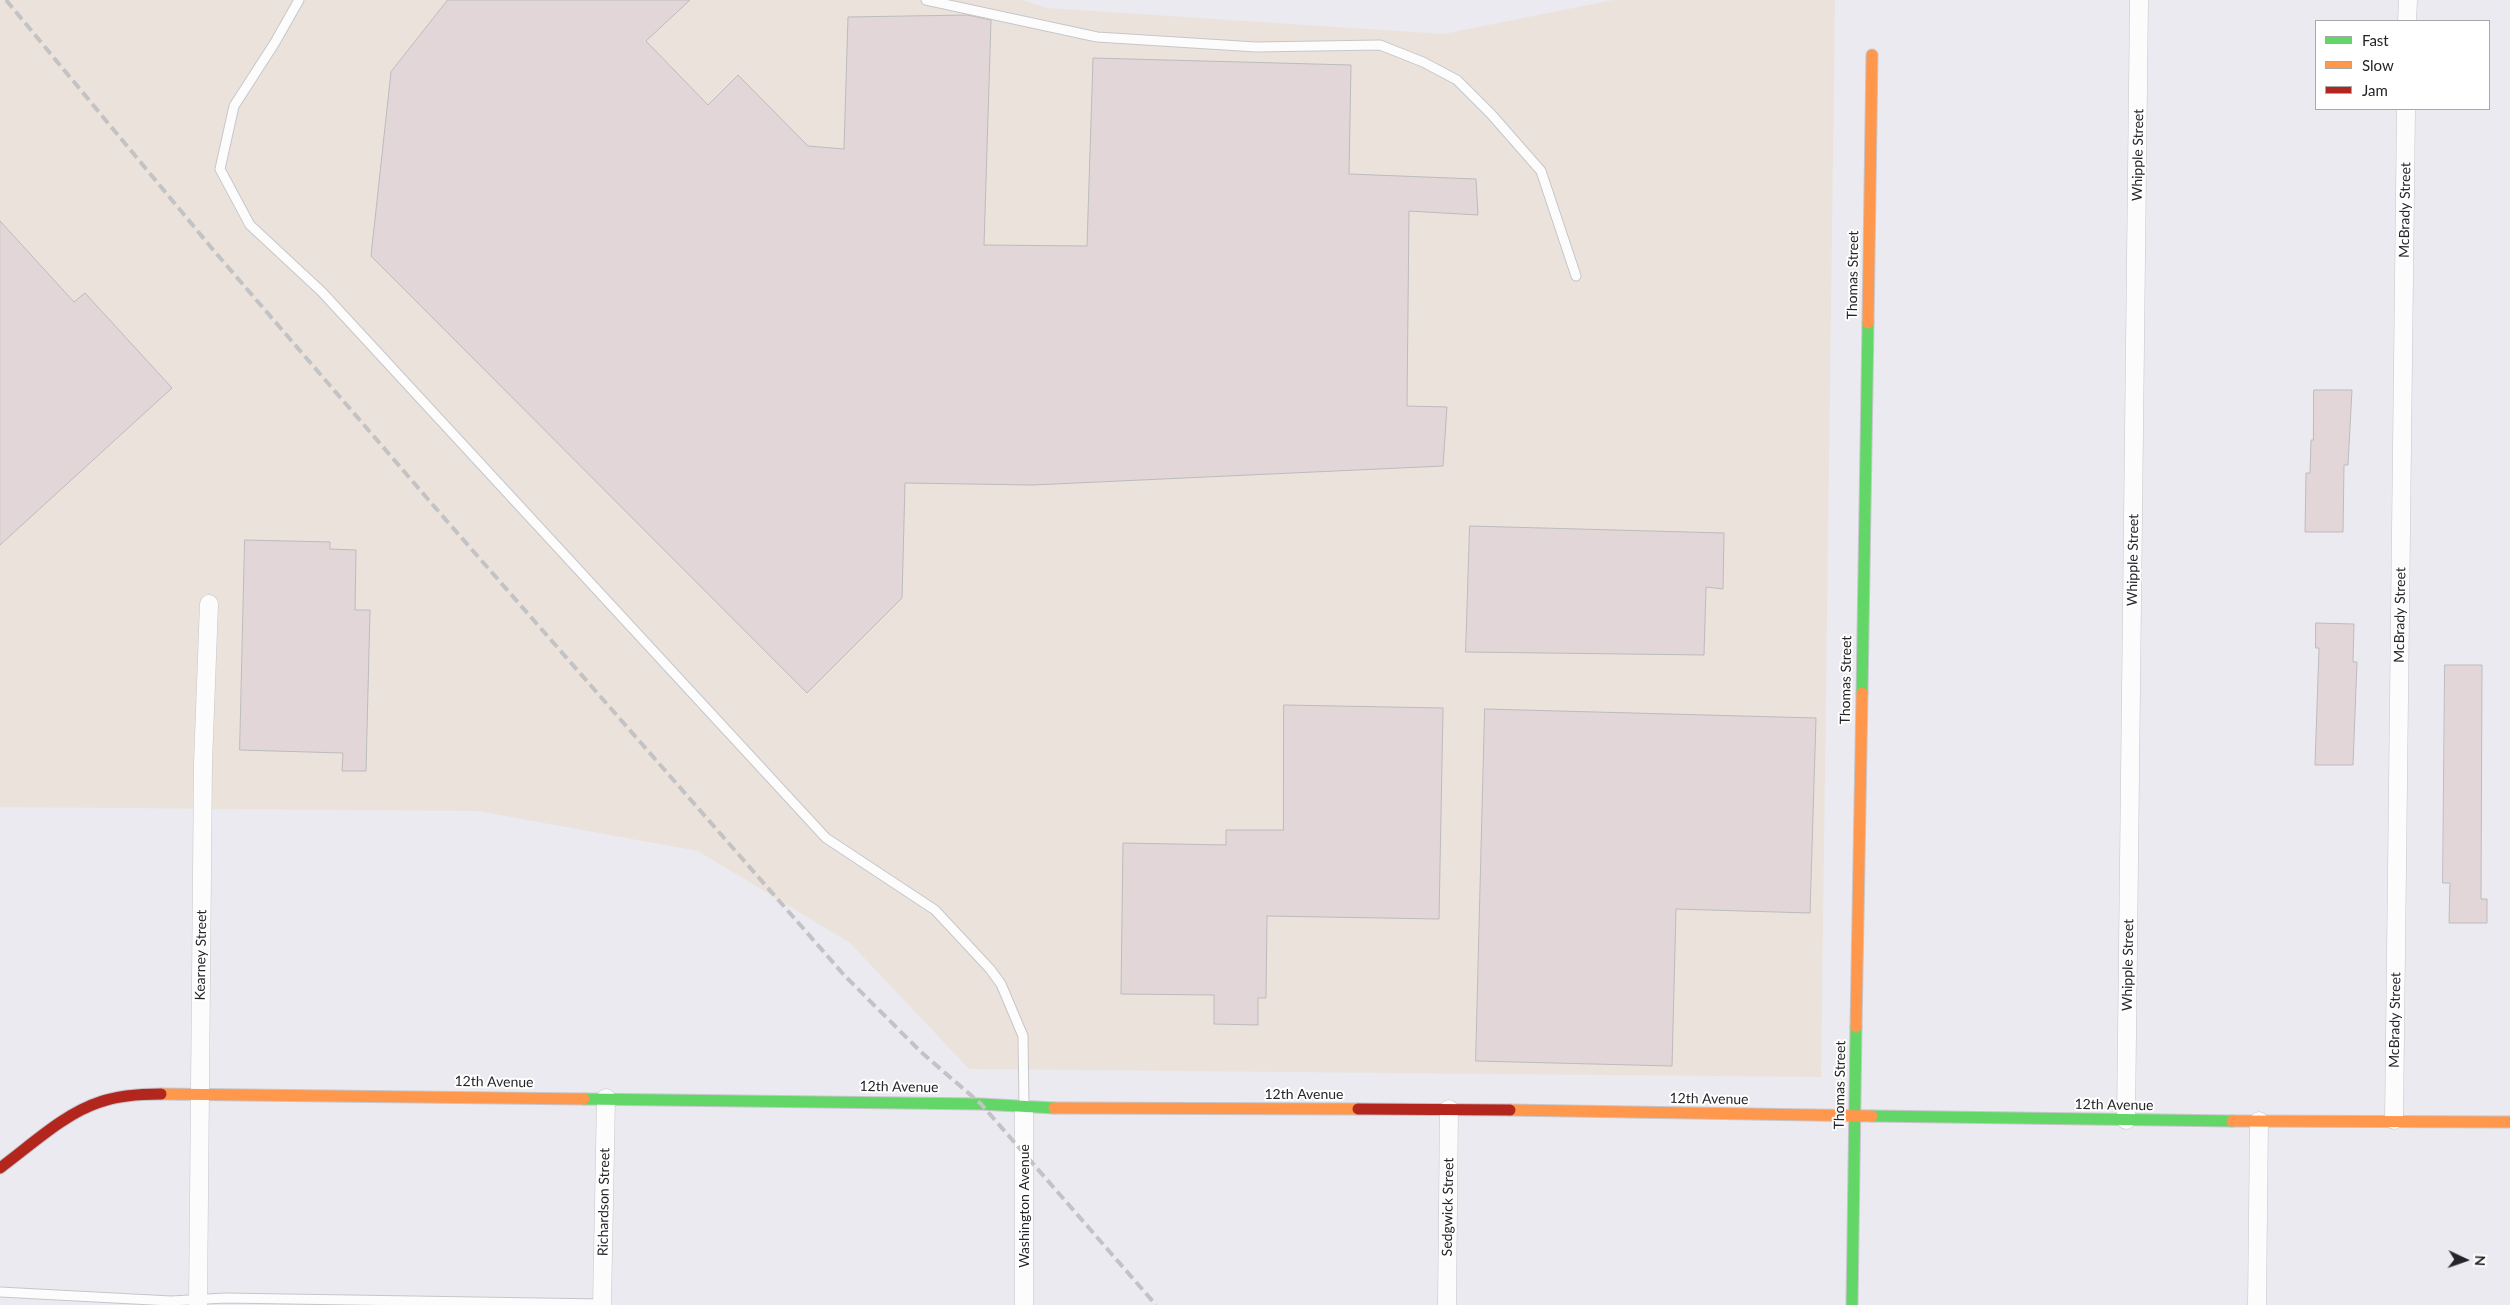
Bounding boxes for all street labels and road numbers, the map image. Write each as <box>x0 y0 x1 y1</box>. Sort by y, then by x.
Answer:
street label: Whipple Street <box>2129 109 2147 201</box>
street label: McBrady Street <box>2396 162 2414 258</box>
street label: Thomas Street <box>1844 230 1862 320</box>
street label: Whipple Street <box>2124 514 2142 606</box>
street label: McBrady Street <box>2391 567 2409 663</box>
street label: Thomas Street <box>1837 635 1855 725</box>
street label: Kearney Street <box>192 909 210 1001</box>
street label: Whipple Street <box>2119 919 2137 1011</box>
street label: McBrady Street <box>2386 972 2404 1068</box>
street label: Thomas Street <box>1831 1040 1849 1130</box>
street label: 12th Avenue <box>454 1073 534 1091</box>
street label: 12th Avenue <box>859 1078 939 1096</box>
street label: 12th Avenue <box>1264 1086 1344 1102</box>
street label: 12th Avenue <box>1669 1090 1749 1108</box>
street label: 12th Avenue <box>2074 1096 2154 1114</box>
street label: Washington Avenue <box>1016 1144 1032 1268</box>
street label: Richardson Street <box>595 1148 613 1256</box>
street label: Sedgwick Street <box>1439 1158 1457 1256</box>

